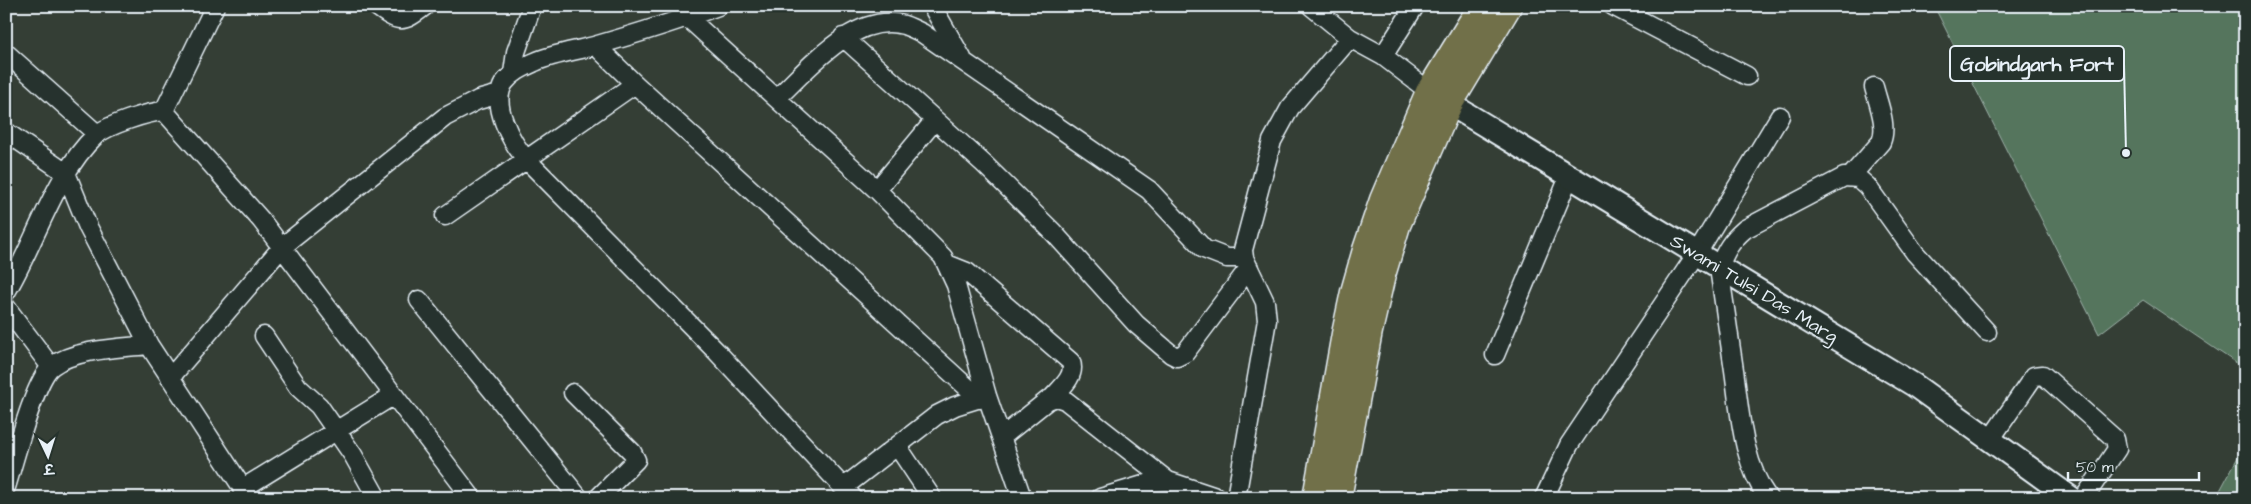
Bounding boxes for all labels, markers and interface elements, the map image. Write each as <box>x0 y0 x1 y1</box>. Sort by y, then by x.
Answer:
callout: Gobindgarh Fort <box>1950 46 2124 81</box>
text: Gobindgarh Fort <box>1960 51 2115 80</box>
street label: Swami Tulsi Das Marg <box>1664 228 1843 351</box>
north arrow <box>22 432 72 482</box>
scale bar <box>2068 449 2200 481</box>
text: 50 m <box>2076 457 2114 478</box>
text: उ <box>42 458 56 478</box>

